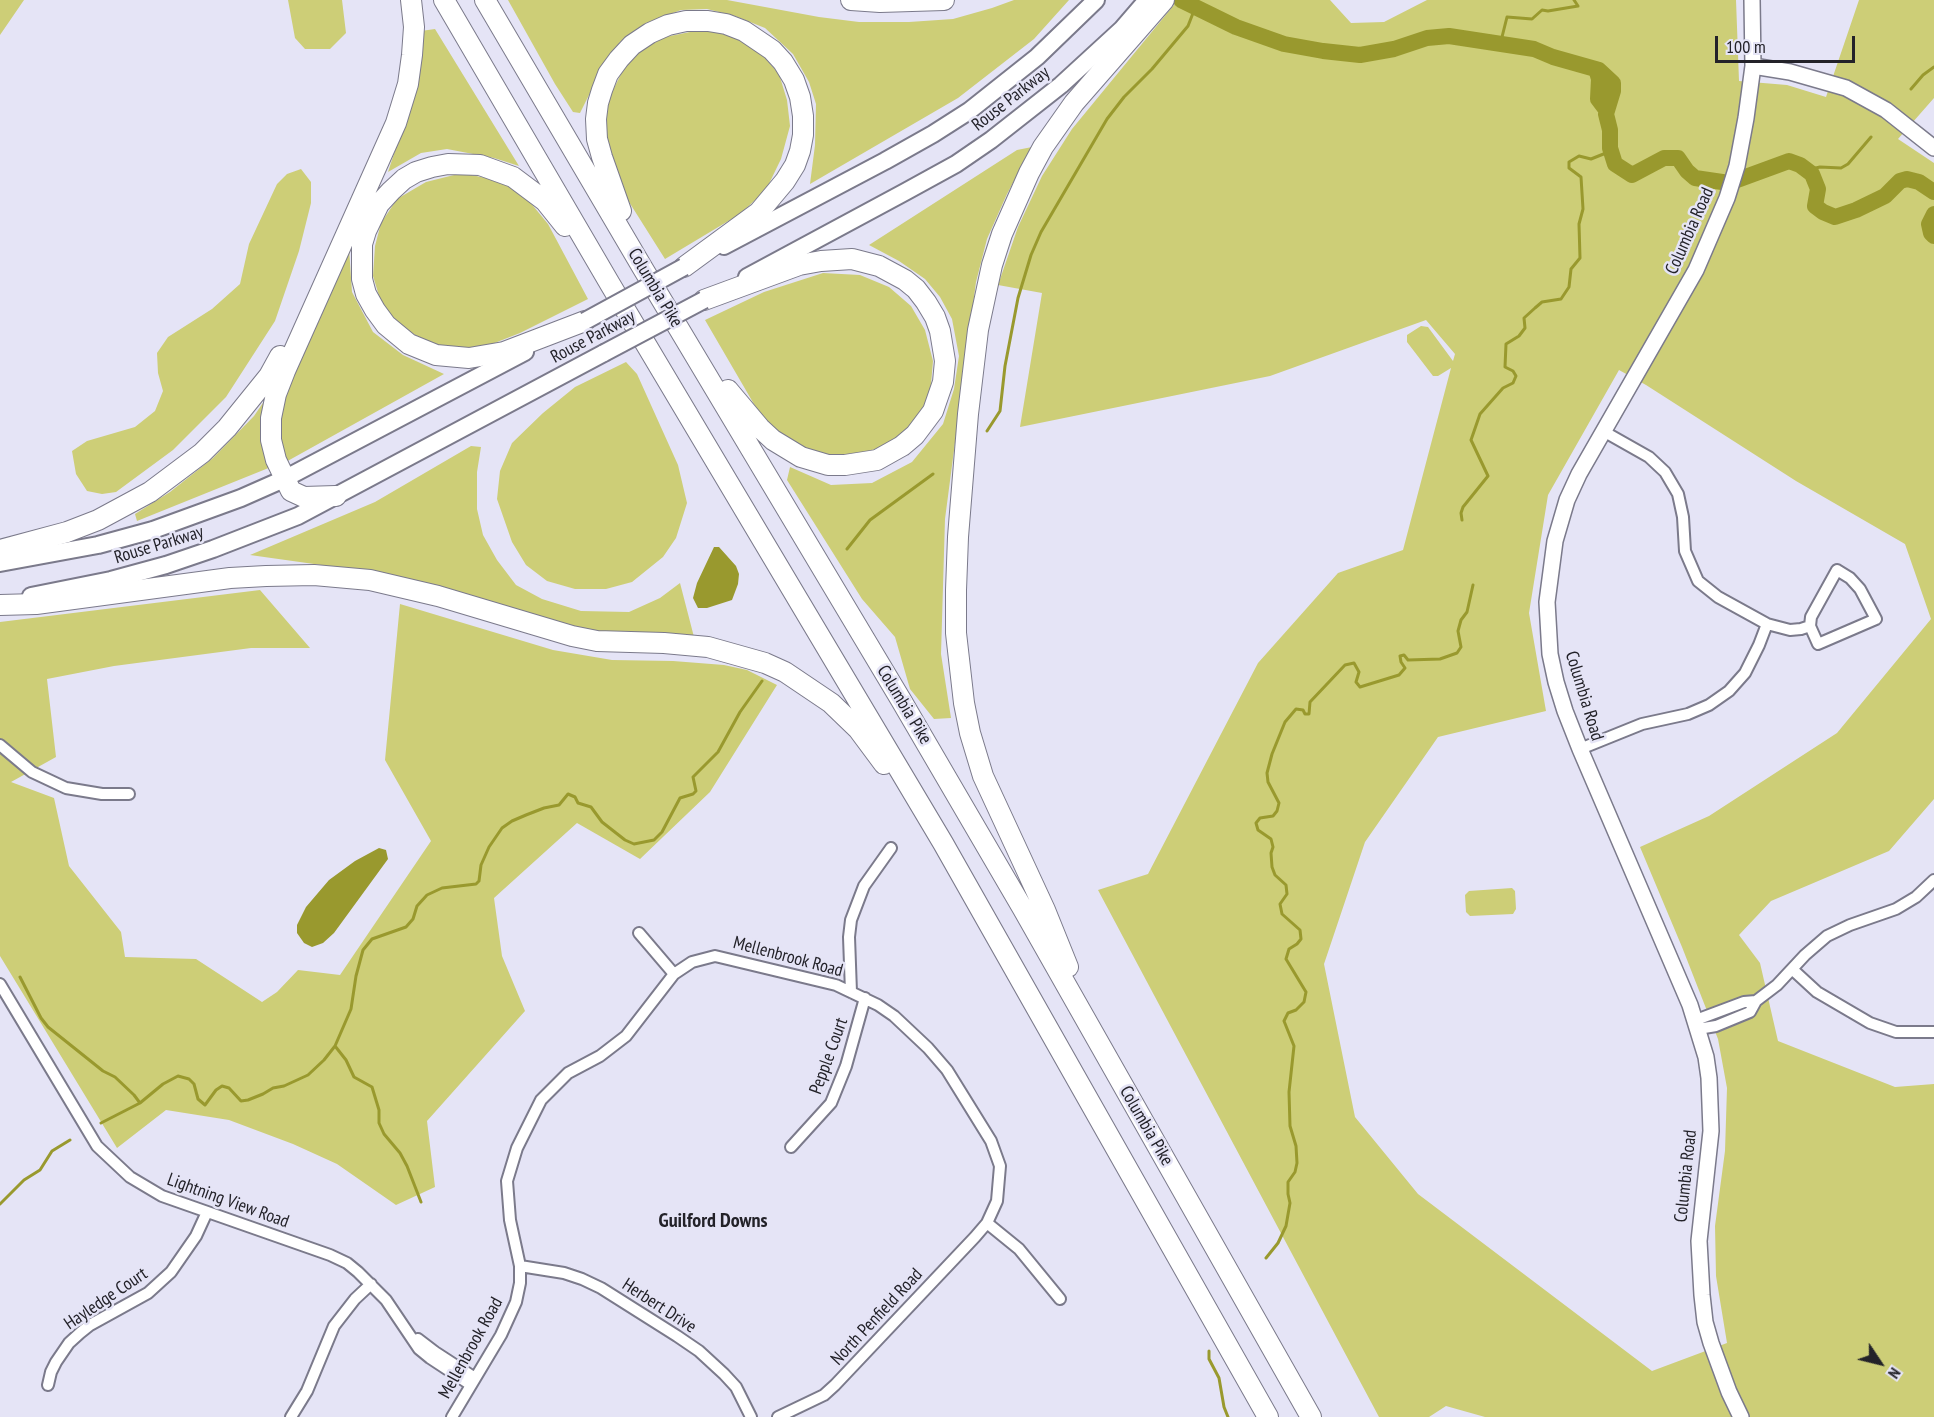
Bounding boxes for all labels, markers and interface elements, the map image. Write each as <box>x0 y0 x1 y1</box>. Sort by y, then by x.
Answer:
scale bar <box>1718 24 1858 62</box>
text: 100 m <box>1726 35 1766 58</box>
street label: Rouse Parkway <box>968 62 1054 136</box>
street label: Columbia Road <box>1661 184 1719 278</box>
street label: Columbia Pike <box>623 245 687 331</box>
street label: Rouse Parkway <box>547 306 639 368</box>
street label: Rouse Parkway <box>112 521 206 569</box>
street label: Columbia Road <box>1560 649 1608 743</box>
street label: Columbia Pike <box>872 662 936 748</box>
street label: Mellenbrook Road <box>731 932 845 982</box>
street label: Pepple Court <box>805 1015 853 1097</box>
street label: Columbia Pike <box>1115 1082 1177 1170</box>
street label: Columbia Road <box>1670 1129 1702 1223</box>
street label: Lightning View Road <box>164 1169 292 1233</box>
district label: Guilford Downs <box>659 1209 767 1233</box>
street label: Hayledge Court <box>60 1263 152 1335</box>
street label: North Penfield Road <box>827 1264 927 1370</box>
street label: Herbert Drive <box>618 1274 700 1338</box>
street label: Mellenbrook Road <box>434 1294 508 1402</box>
north arrow <box>1850 1333 1910 1393</box>
text: N <box>1884 1364 1905 1383</box>

